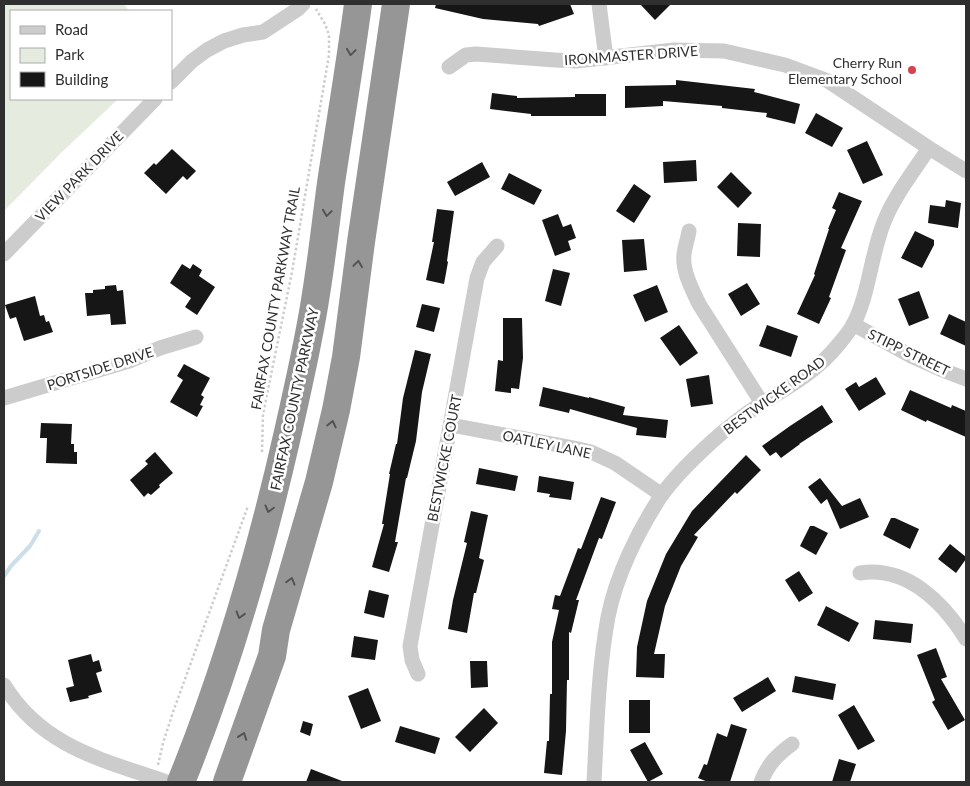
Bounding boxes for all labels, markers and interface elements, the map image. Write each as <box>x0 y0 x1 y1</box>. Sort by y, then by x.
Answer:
legend <box>10 10 172 100</box>
text: Road <box>55 20 88 38</box>
street label: IRONMASTER DRIVE <box>563 42 699 68</box>
text: Park <box>55 45 85 63</box>
one-way arrow <box>347 48 357 56</box>
place label: Cherry Run Elementary School <box>788 54 902 87</box>
marker: Cherry Run Elementary School <box>906 64 918 76</box>
text: Building <box>55 70 108 88</box>
street label: VIEW PARK DRIVE <box>32 127 126 225</box>
street label: FAIRFAX COUNTY PARKWAY TRAIL <box>247 184 303 412</box>
one-way arrow <box>322 209 333 217</box>
one-way arrow <box>352 260 363 268</box>
street label: FAIRFAX COUNTY PARKWAY <box>266 306 322 492</box>
street label: STIPP STREET <box>865 325 953 379</box>
street label: PORTSIDE DRIVE <box>45 343 155 393</box>
street label: BESTWICKE ROAD <box>720 352 828 438</box>
street label: BESTWICKE COURT <box>423 392 465 523</box>
one-way arrow <box>326 420 337 429</box>
street label: OATLEY LANE <box>501 426 593 462</box>
one-way arrow <box>265 505 275 513</box>
one-way arrow <box>285 578 295 586</box>
one-way arrow <box>235 610 245 619</box>
one-way arrow <box>237 733 247 741</box>

